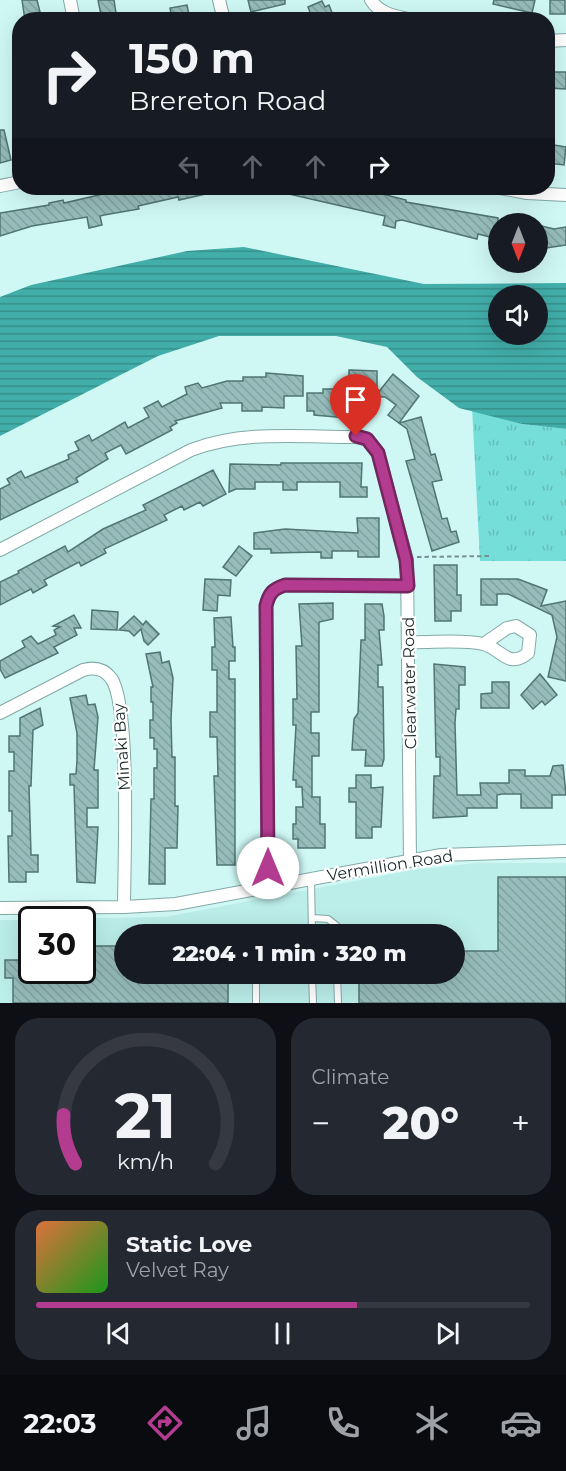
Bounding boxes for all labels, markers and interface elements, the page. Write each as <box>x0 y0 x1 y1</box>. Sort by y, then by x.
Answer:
text: 150 m <box>129 32 255 84</box>
icon: right <box>30 36 108 114</box>
text: Brereton Road <box>129 84 326 117</box>
icon: left <box>173 150 206 183</box>
icon: ahead <box>236 150 269 183</box>
icon: ahead <box>299 150 332 183</box>
icon: right <box>362 150 395 183</box>
north arrow <box>488 213 548 273</box>
map controls <box>488 213 548 345</box>
button: sound <box>488 285 548 345</box>
pin <box>330 374 381 436</box>
icon: arrive <box>339 383 372 416</box>
street label: Clearwater Road <box>399 616 420 749</box>
street label: Minaki Bay <box>109 702 134 791</box>
position arrow <box>236 836 300 900</box>
street label: Vermillion Road <box>326 846 454 885</box>
speed limit sign: 30 <box>18 906 96 984</box>
text: 22:04 · 1 min · 320 m <box>172 940 407 967</box>
text: Climate <box>312 1065 389 1089</box>
text: 21 <box>115 1078 176 1154</box>
text: 20° <box>382 1095 459 1150</box>
text: − <box>312 1103 330 1143</box>
text: + <box>511 1103 530 1143</box>
text: km/h <box>117 1148 174 1174</box>
text: Static Love <box>126 1231 252 1258</box>
text: Velvet Ray <box>126 1258 229 1282</box>
icon: previous <box>102 1317 135 1350</box>
icon: pause <box>266 1317 299 1350</box>
icon: next <box>431 1317 464 1350</box>
icon: directions <box>144 1402 186 1444</box>
icon: music <box>233 1402 275 1444</box>
icon: phone <box>322 1402 364 1444</box>
icon: climate <box>411 1402 453 1444</box>
icon: car <box>500 1402 542 1444</box>
text: 22:03 <box>24 1407 97 1440</box>

